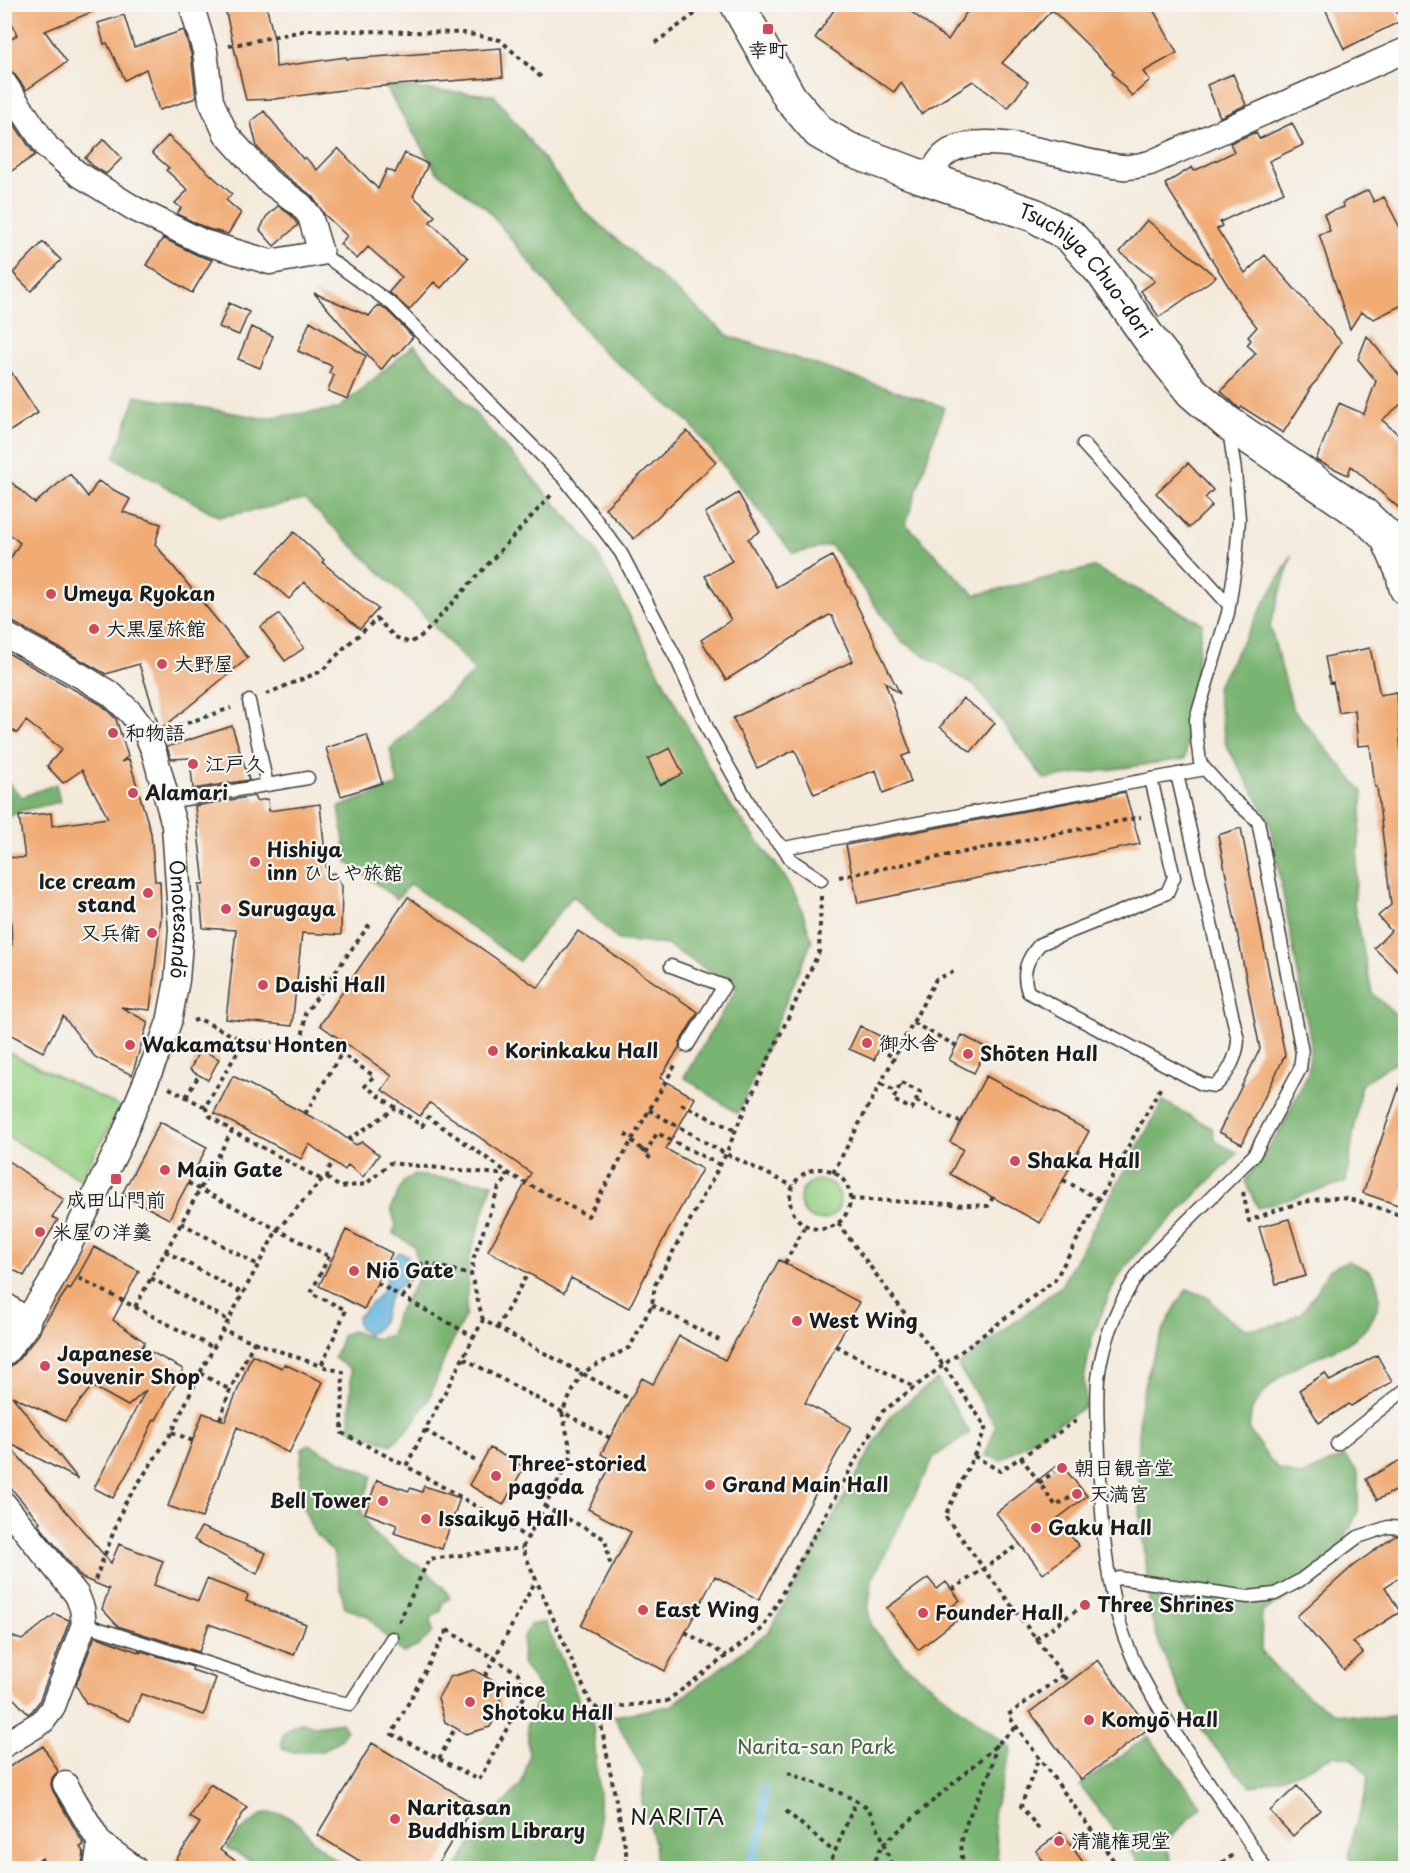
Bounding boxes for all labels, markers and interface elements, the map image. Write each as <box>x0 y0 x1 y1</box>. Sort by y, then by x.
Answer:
marker: 幸町 <box>761 22 775 36</box>
place label: 幸町 <box>748 34 788 64</box>
street label: Tsuchiya Chuo-dori <box>1015 195 1160 344</box>
place label: Umeya Ryokan <box>63 578 215 608</box>
marker: Umeya Ryokan <box>44 587 58 601</box>
place label: 大黒屋旅館 <box>106 613 206 643</box>
marker: 大黒屋旅館 <box>87 622 101 636</box>
place label: 大野屋 <box>174 648 234 678</box>
marker: 大野屋 <box>155 657 169 671</box>
place label: 和物語 <box>125 717 185 747</box>
marker: 和物語 <box>106 726 120 740</box>
place label: 江戸久 <box>205 748 265 778</box>
marker: 江戸久 <box>186 757 200 771</box>
place label: Alamari <box>144 777 228 807</box>
marker: Alamari <box>126 786 140 800</box>
place label: Hishiya inn ひしや旅館 <box>267 834 403 887</box>
marker: Hishiya inn ひしや旅館 <box>248 855 262 869</box>
street label: Omotesandō <box>162 859 197 980</box>
place label: Ice cream stand <box>39 866 137 919</box>
marker: Ice cream stand <box>141 886 155 900</box>
place label: Surugaya <box>238 893 336 923</box>
marker: Surugaya <box>219 902 233 916</box>
place label: 又兵衛 <box>80 917 140 947</box>
marker: 又兵衛 <box>145 926 159 940</box>
place label: Daishi Hall <box>275 969 385 999</box>
marker: Daishi Hall <box>256 978 270 992</box>
place label: 御水舎 <box>879 1027 939 1057</box>
place label: Wakamatsu Honten <box>142 1029 347 1059</box>
place label: Korinkaku Hall <box>505 1035 658 1065</box>
marker: 御水舎 <box>860 1036 874 1050</box>
marker: Wakamatsu Honten <box>123 1038 137 1052</box>
place label: Shōten Hall <box>980 1038 1097 1068</box>
marker: Korinkaku Hall <box>486 1044 500 1058</box>
marker: Shōten Hall <box>961 1047 975 1061</box>
place label: Shaka Hall <box>1027 1145 1140 1175</box>
place label: Main Gate <box>177 1154 283 1184</box>
marker: Shaka Hall <box>1008 1154 1022 1168</box>
marker: Main Gate <box>158 1163 172 1177</box>
marker: 成田山門前 <box>109 1172 123 1186</box>
place label: 成田山門前 <box>66 1184 166 1214</box>
place label: 米屋の洋羹 <box>52 1216 152 1246</box>
marker: 米屋の洋羹 <box>33 1225 47 1239</box>
place label: Niō Gate <box>366 1255 454 1285</box>
marker: Niō Gate <box>347 1264 361 1278</box>
place label: West Wing <box>809 1305 918 1335</box>
marker: West Wing <box>790 1314 804 1328</box>
place label: Japanese Souvenir Shop <box>57 1338 200 1391</box>
marker: Japanese Souvenir Shop <box>38 1359 52 1373</box>
place label: Three-storied pagoda <box>508 1448 647 1501</box>
place label: 朝日観音堂 <box>1074 1452 1174 1482</box>
marker: 朝日観音堂 <box>1055 1461 1069 1475</box>
marker: Three-storied pagoda <box>489 1469 503 1483</box>
place label: Grand Main Hall <box>722 1469 888 1499</box>
marker: Grand Main Hall <box>703 1478 717 1492</box>
place label: 天満宮 <box>1089 1478 1149 1508</box>
place label: Bell Tower <box>270 1485 372 1515</box>
marker: 天満宮 <box>1070 1487 1084 1501</box>
marker: Bell Tower <box>376 1494 390 1508</box>
place label: Issaikyō Hall <box>438 1503 568 1533</box>
marker: Issaikyō Hall <box>419 1512 433 1526</box>
place label: Gaku Hall <box>1048 1512 1152 1542</box>
marker: Gaku Hall <box>1029 1521 1043 1535</box>
place label: Three Shrines <box>1097 1589 1234 1619</box>
place label: East Wing <box>655 1594 759 1624</box>
place label: Founder Hall <box>935 1597 1063 1627</box>
marker: Three Shrines <box>1078 1598 1092 1612</box>
marker: East Wing <box>636 1603 650 1617</box>
marker: Founder Hall <box>916 1606 930 1620</box>
place label: Prince Shotoku Hall <box>482 1674 613 1727</box>
marker: Prince Shotoku Hall <box>463 1695 477 1709</box>
place label: Komyō Hall <box>1101 1704 1218 1734</box>
marker: Komyō Hall <box>1082 1713 1096 1727</box>
park label: Narita-san Park <box>737 1731 895 1761</box>
place label: Naritasan Buddhism Library <box>407 1792 585 1845</box>
district label: NARITA <box>630 1799 726 1832</box>
marker: Naritasan Buddhism Library <box>388 1812 402 1826</box>
place label: 清瀧権現堂 <box>1071 1825 1171 1855</box>
marker: 清瀧権現堂 <box>1052 1834 1066 1848</box>

